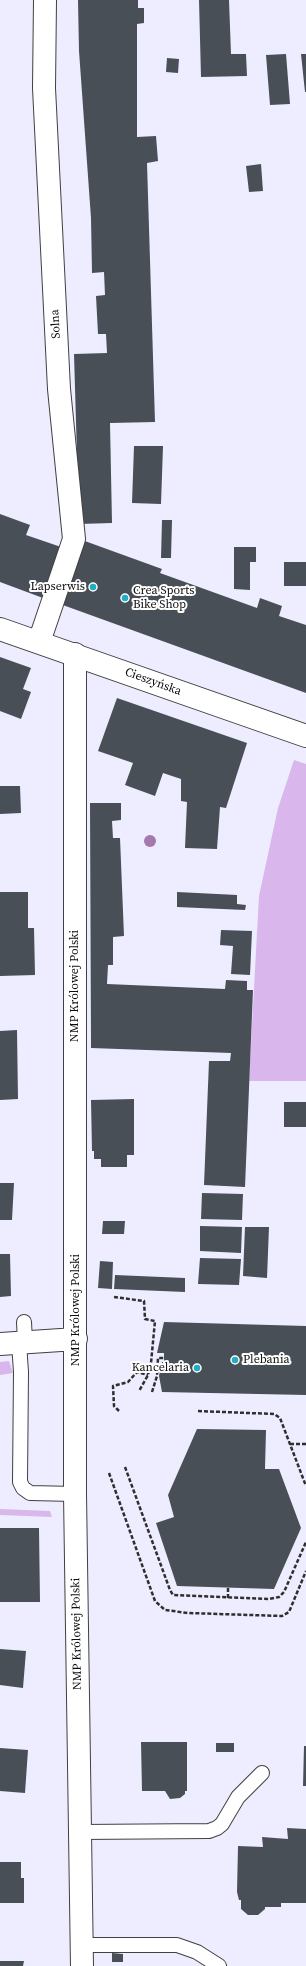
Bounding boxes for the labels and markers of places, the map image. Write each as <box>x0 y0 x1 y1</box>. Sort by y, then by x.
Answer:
place label: Lapserwis <box>31 580 85 594</box>
marker: Lapserwis <box>88 582 98 592</box>
place label: Crea Sports Bike Shop <box>133 584 194 612</box>
marker: Crea Sports Bike Shop <box>120 593 130 603</box>
place label: Plebania <box>243 1353 290 1367</box>
marker: Plebania <box>230 1355 240 1365</box>
place label: Kancelaria <box>132 1361 189 1375</box>
marker: Kancelaria <box>192 1363 202 1373</box>

